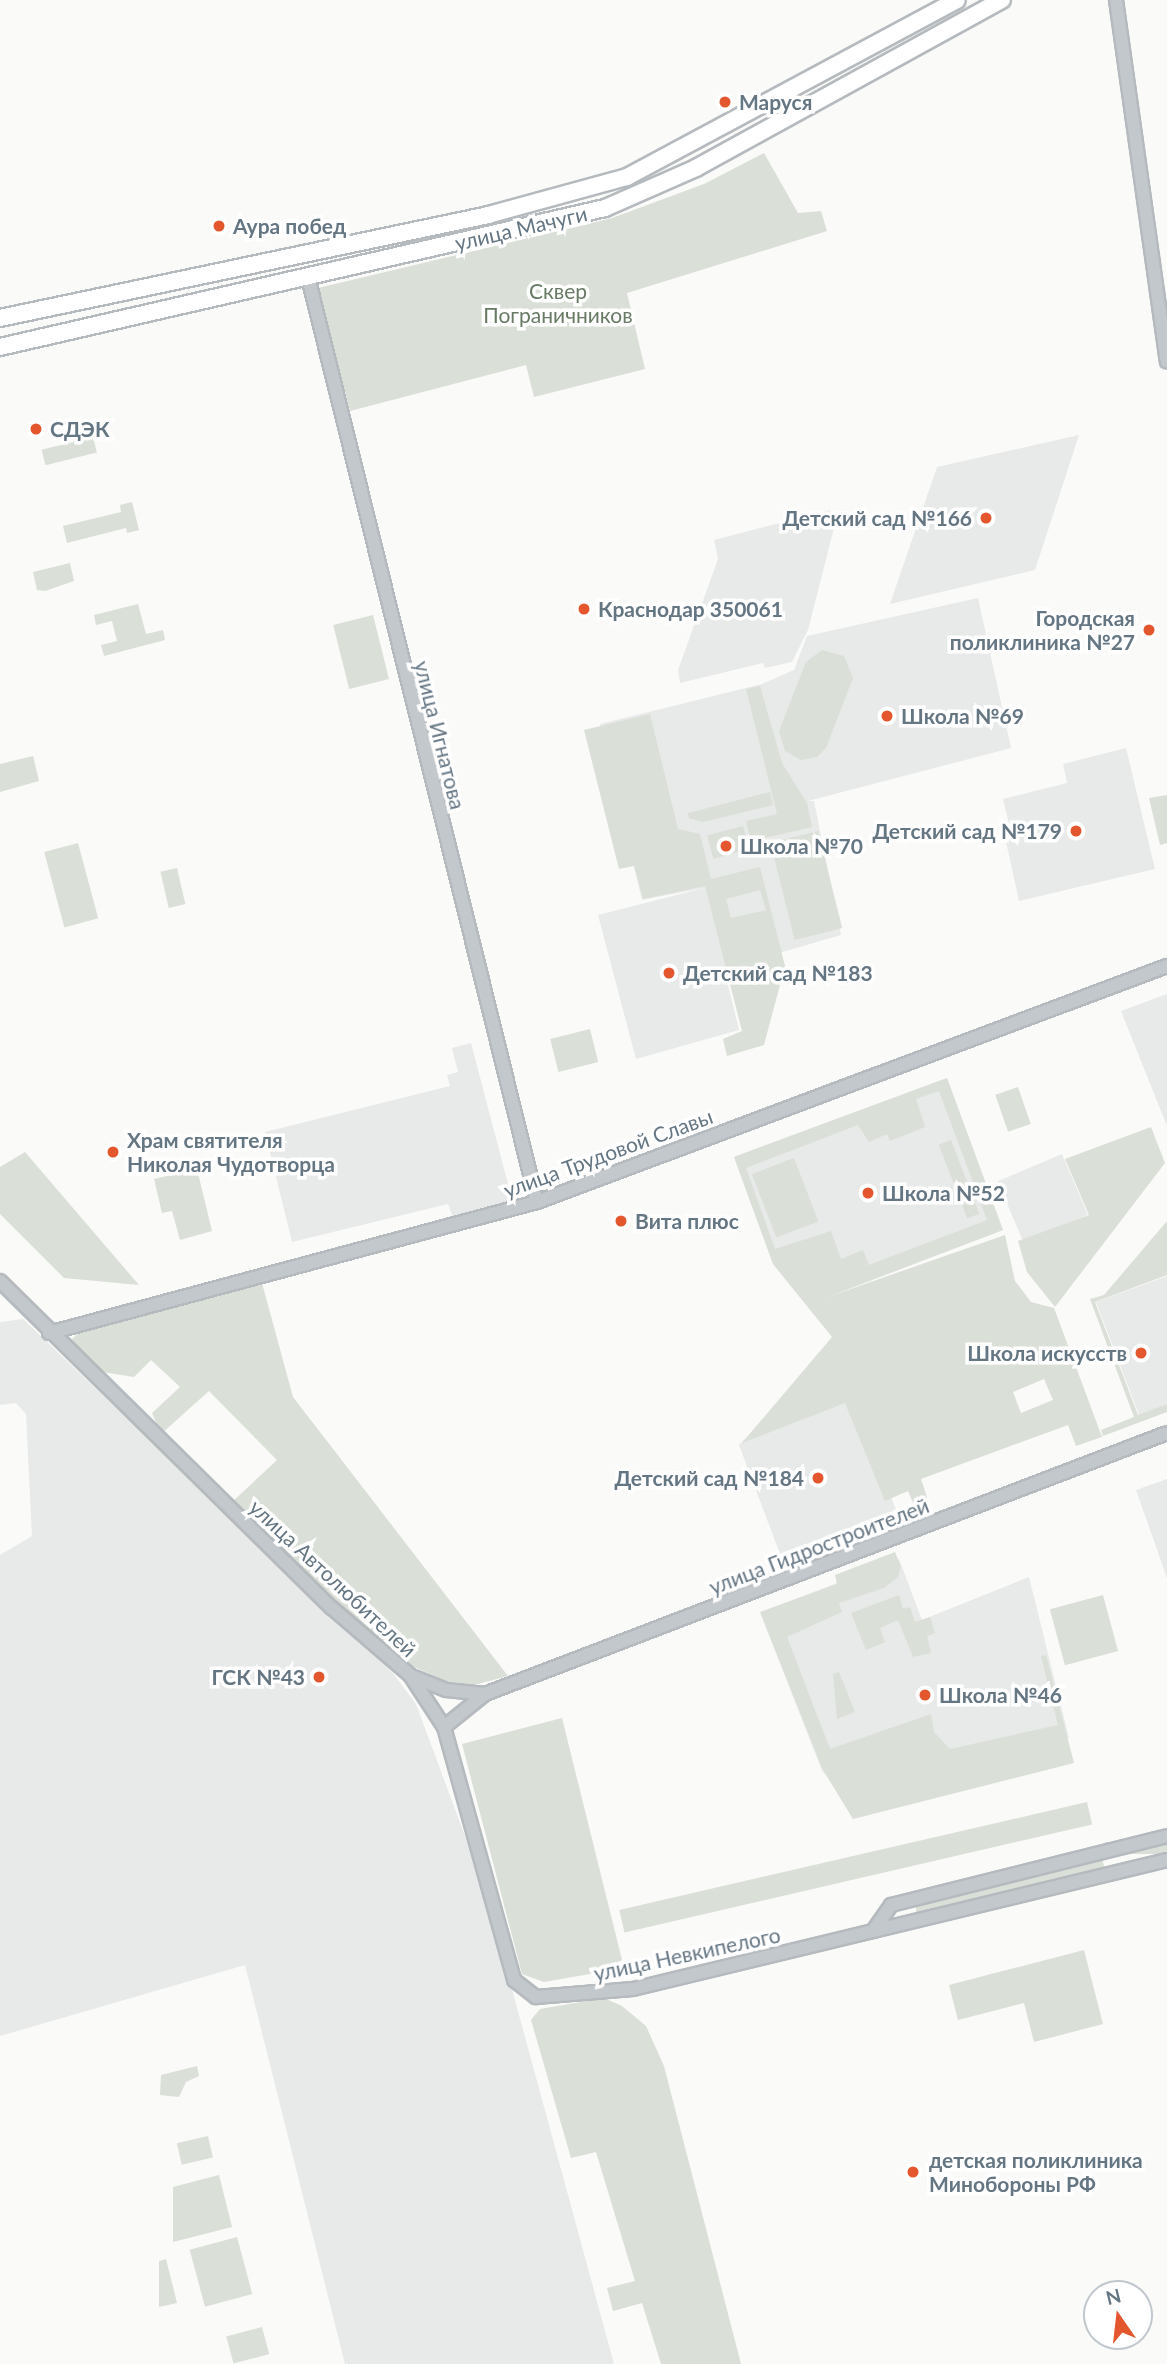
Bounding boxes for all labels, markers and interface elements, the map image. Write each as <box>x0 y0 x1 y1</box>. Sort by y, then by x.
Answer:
place label: Маруся <box>739 89 812 115</box>
marker: Маруся <box>717 94 733 110</box>
street label: улица Мачуги <box>453 201 589 255</box>
place label: Аура побед <box>233 213 346 239</box>
marker: Аура побед <box>211 218 227 234</box>
park label: Сквер Пограничников <box>483 278 633 328</box>
place label: СДЭК <box>50 416 110 442</box>
marker: СДЭК <box>28 421 44 437</box>
place label: Детский сад №166 <box>782 505 972 531</box>
marker: Детский сад №166 <box>978 510 994 526</box>
place label: Краснодар 350061 <box>598 596 783 622</box>
marker: Краснодар 350061 <box>576 601 592 617</box>
place label: Городская поликлиника №27 <box>950 605 1135 655</box>
marker: Городская поликлиника №27 <box>1141 622 1157 638</box>
street label: улица Игнатова <box>409 658 471 812</box>
place label: Школа №69 <box>901 703 1024 729</box>
marker: Школа №69 <box>879 708 895 724</box>
place label: Детский сад №179 <box>872 818 1062 844</box>
marker: Детский сад №179 <box>1068 823 1084 839</box>
place label: Школа №70 <box>740 833 863 859</box>
marker: Школа №70 <box>718 838 734 854</box>
place label: Детский сад №183 <box>683 960 873 986</box>
marker: Детский сад №183 <box>661 965 677 981</box>
street label: улица Трудовой Славы <box>500 1103 716 1203</box>
place label: Храм святителя Николая Чудотворца <box>127 1127 335 1177</box>
marker: Храм святителя Николая Чудотворца <box>105 1144 121 1160</box>
place label: Школа №52 <box>882 1180 1005 1206</box>
marker: Школа №52 <box>860 1185 876 1201</box>
place label: Вита плюс <box>635 1208 739 1234</box>
marker: Вита плюс <box>613 1213 629 1229</box>
place label: Школа искусств <box>967 1340 1127 1366</box>
marker: Школа искусств <box>1133 1345 1149 1361</box>
place label: Детский сад №184 <box>614 1465 804 1491</box>
marker: Детский сад №184 <box>810 1470 826 1486</box>
street label: улица Гидростроителей <box>706 1492 932 1600</box>
street label: улица Автолюбителей <box>244 1494 422 1662</box>
place label: ГСК №43 <box>212 1664 305 1690</box>
marker: ГСК №43 <box>311 1669 327 1685</box>
place label: Школа №46 <box>939 1682 1062 1708</box>
marker: Школа №46 <box>917 1687 933 1703</box>
street label: улица Невкипелого <box>591 1922 783 1986</box>
place label: детская поликлиника Минобороны РФ <box>929 2147 1143 2197</box>
marker: детская поликлиника Минобороны РФ <box>903 2162 923 2182</box>
north arrow <box>1083 2280 1153 2350</box>
text: N <box>1103 2283 1123 2309</box>

